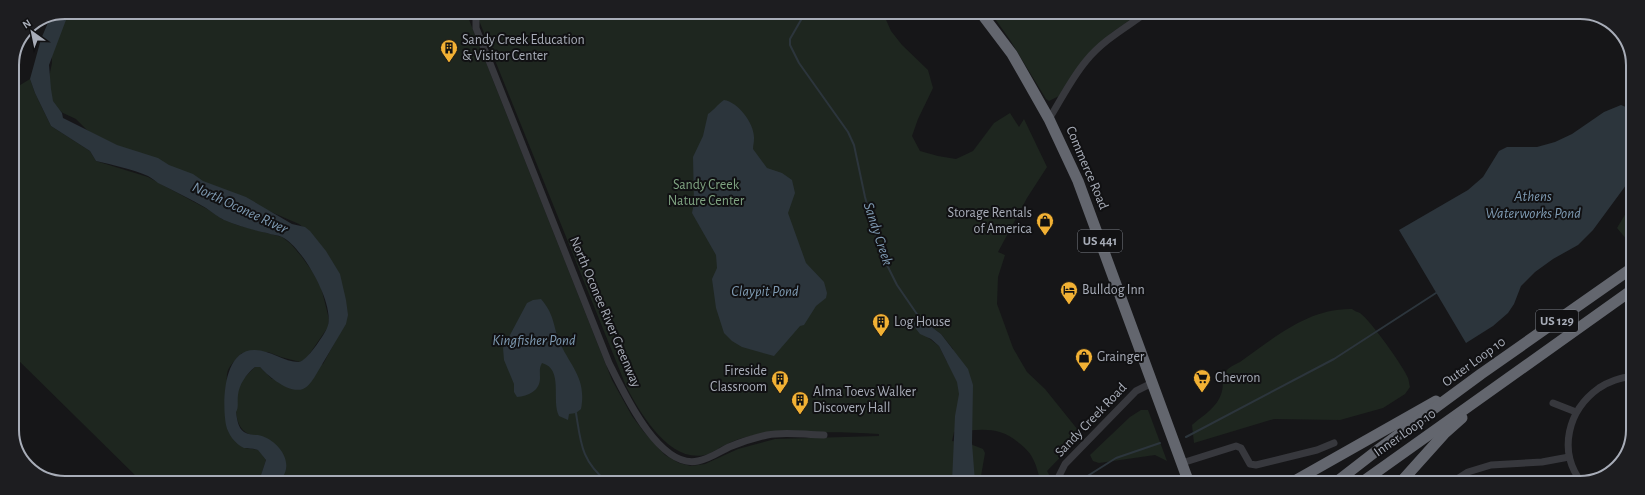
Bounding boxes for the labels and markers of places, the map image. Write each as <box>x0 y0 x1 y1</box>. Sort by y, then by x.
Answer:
place label: Sandy Creek Education & Visitor Center <box>462 33 585 63</box>
building icon: Sandy Creek Education & Visitor Center <box>439 38 459 63</box>
place label: Storage Rentals of America <box>947 206 1033 236</box>
shop icon: Storage Rentals of America <box>1035 211 1055 236</box>
hotel icon: Bulldog Inn <box>1059 280 1079 305</box>
place label: Bulldog Inn <box>1082 283 1145 297</box>
building icon: Log House <box>871 312 891 337</box>
place label: Log House <box>894 315 951 329</box>
shop icon: Grainger <box>1074 347 1094 372</box>
place label: Grainger <box>1097 350 1145 364</box>
place label: Fireside Classroom <box>710 364 767 394</box>
supermarket icon: Chevron <box>1192 368 1212 393</box>
building icon: Fireside Classroom <box>770 369 790 394</box>
place label: Chevron <box>1215 371 1260 385</box>
place label: Alma Toevs Walker Discovery Hall <box>813 385 916 415</box>
building icon: Alma Toevs Walker Discovery Hall <box>790 390 810 415</box>

